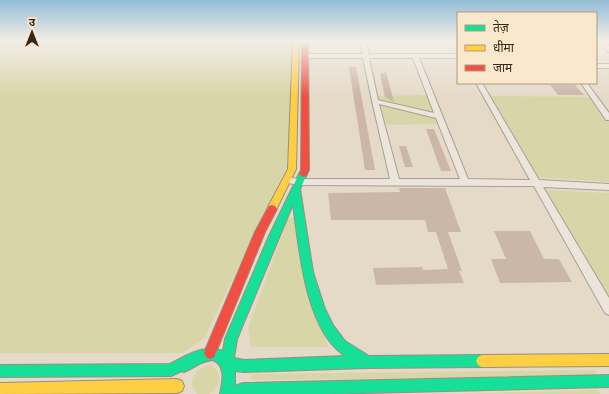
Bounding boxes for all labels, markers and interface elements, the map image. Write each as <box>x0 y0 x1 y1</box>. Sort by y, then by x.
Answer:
north arrow <box>12 12 52 52</box>
legend <box>457 12 597 84</box>
text: उ <box>29 15 36 29</box>
text: तेज़ <box>493 20 510 35</box>
text: धीमा <box>493 40 515 55</box>
text: जाम <box>493 60 513 75</box>

